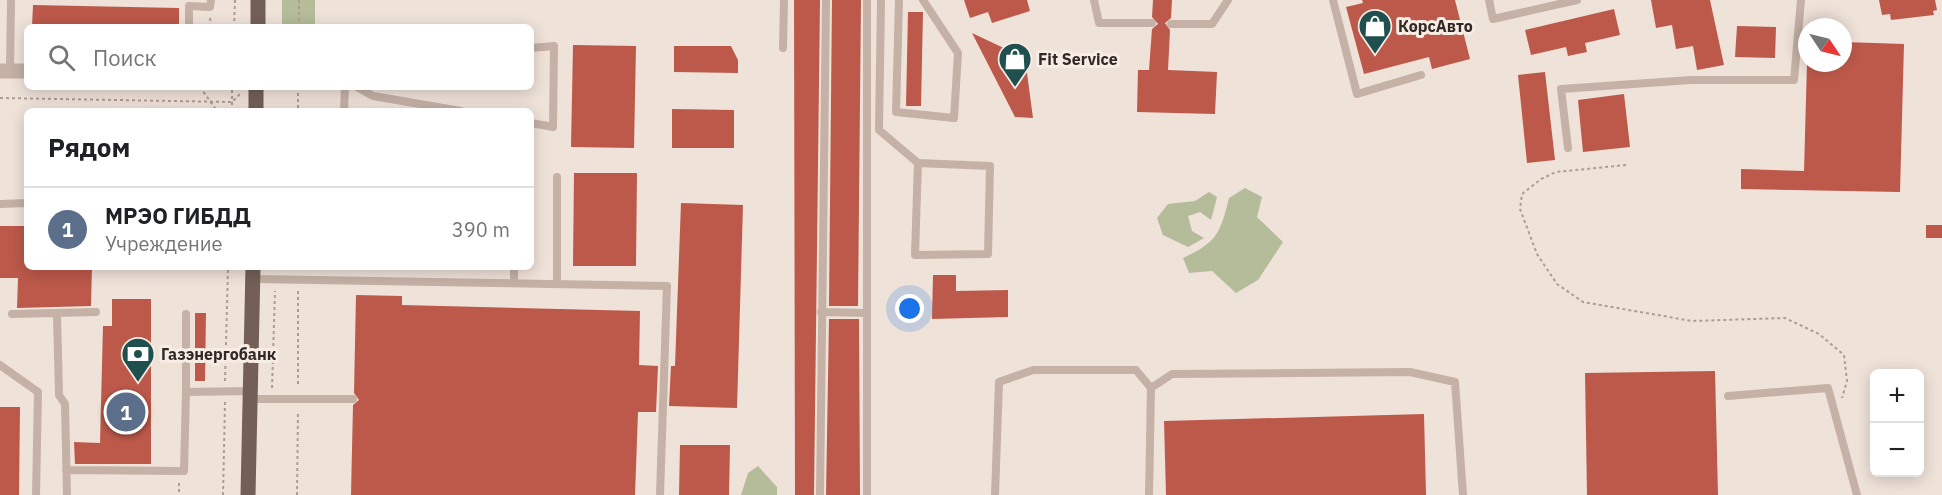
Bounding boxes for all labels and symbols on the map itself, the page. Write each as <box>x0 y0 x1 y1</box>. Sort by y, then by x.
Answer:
shop icon: КорсАвто <box>1357 8 1393 55</box>
place label: КорсАвто <box>1398 16 1473 36</box>
north arrow <box>1798 18 1852 72</box>
shop icon: Fit Service <box>997 41 1033 88</box>
place label: Fit Service <box>1038 49 1118 69</box>
your location <box>895 294 924 323</box>
bank icon: Газэнергобанк <box>120 336 156 383</box>
place label: Газэнергобанк <box>161 344 276 364</box>
pin: 1 <box>106 390 146 434</box>

